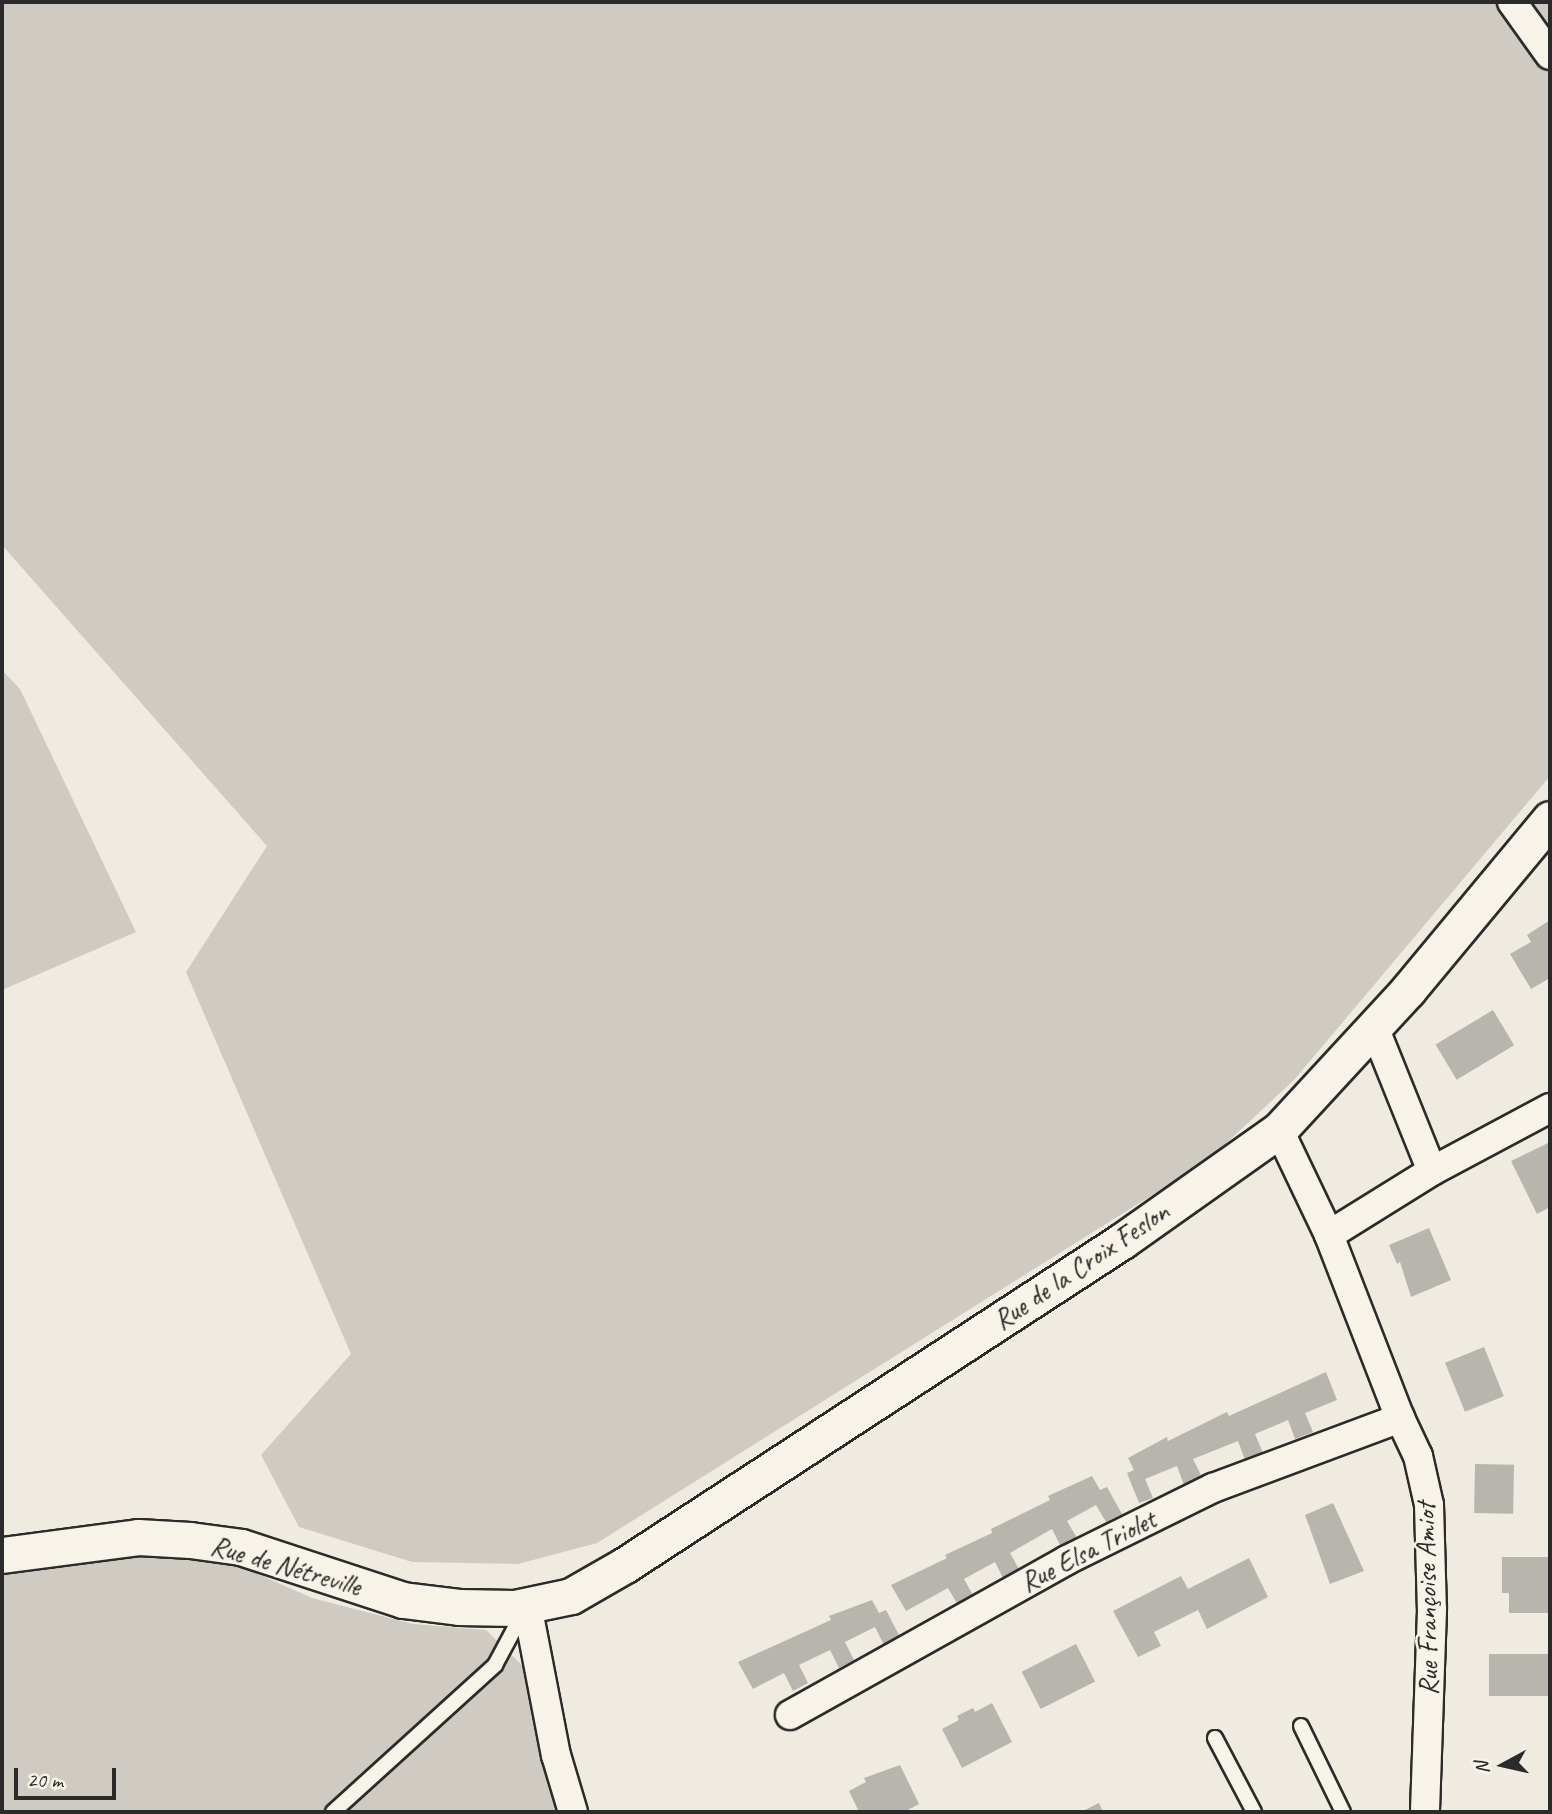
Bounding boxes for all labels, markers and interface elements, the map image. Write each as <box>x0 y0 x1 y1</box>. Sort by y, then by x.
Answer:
street label: Rue de la Croix Feslon <box>987 1195 1175 1337</box>
street label: Rue Elsa Triolet <box>1015 1503 1161 1599</box>
street label: Rue Françoise Amiot <box>1409 1503 1445 1695</box>
street label: Rue de Nétreville <box>207 1529 365 1603</box>
north arrow <box>1468 1730 1538 1800</box>
scale bar <box>18 1755 119 1799</box>
text: N <box>1470 1760 1495 1775</box>
text: 20 m <box>27 1767 63 1793</box>

